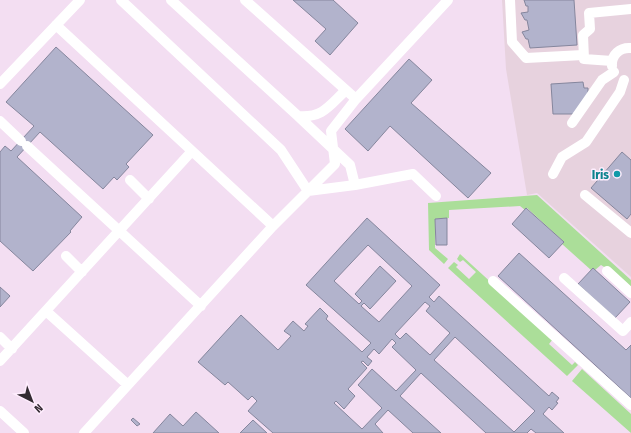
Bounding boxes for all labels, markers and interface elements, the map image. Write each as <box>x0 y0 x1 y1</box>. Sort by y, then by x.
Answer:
place label: Iris <box>592 167 609 182</box>
marker: Iris <box>612 169 622 179</box>
north arrow <box>12 381 52 421</box>
text: N <box>32 401 45 415</box>

